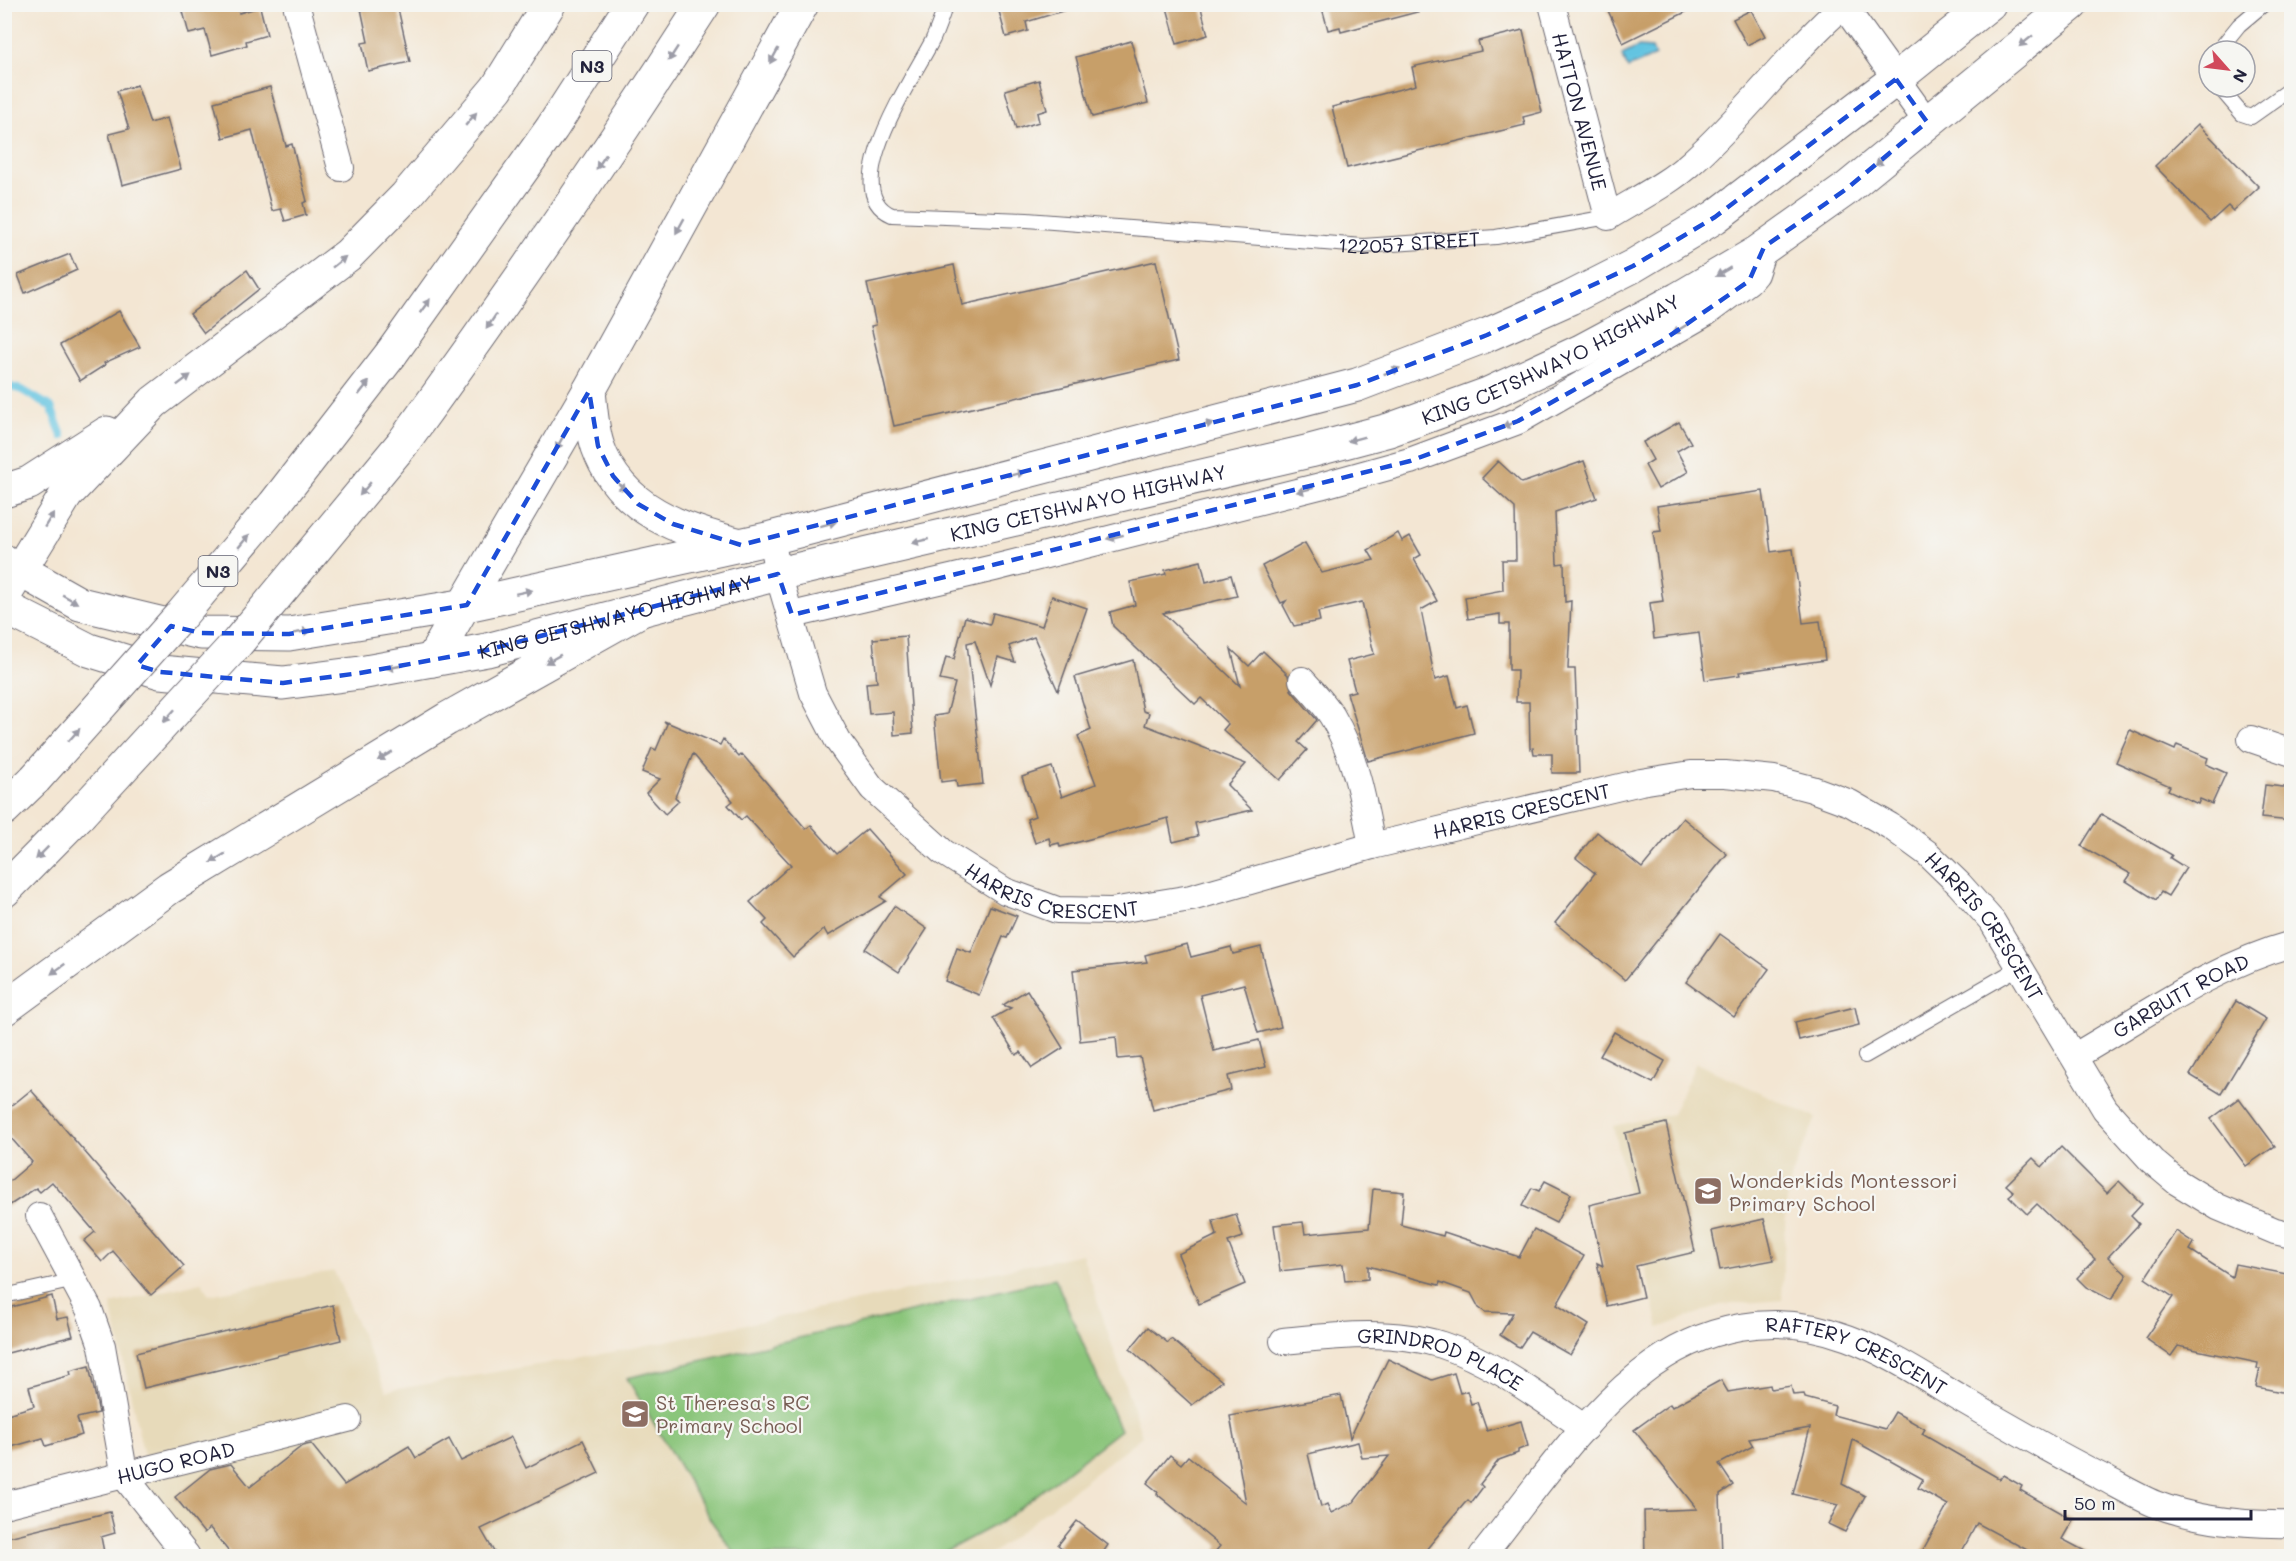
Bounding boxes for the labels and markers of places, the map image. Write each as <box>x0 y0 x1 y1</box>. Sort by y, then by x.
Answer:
place label: Wonderkids Montessori Primary School <box>1729 1167 1958 1216</box>
school or university icon: Wonderkids Montessori Primary School <box>1692 1175 1724 1207</box>
place label: St Theresa's RC Primary School <box>656 1389 810 1438</box>
school or university icon: St Theresa's RC Primary School <box>619 1398 651 1430</box>

